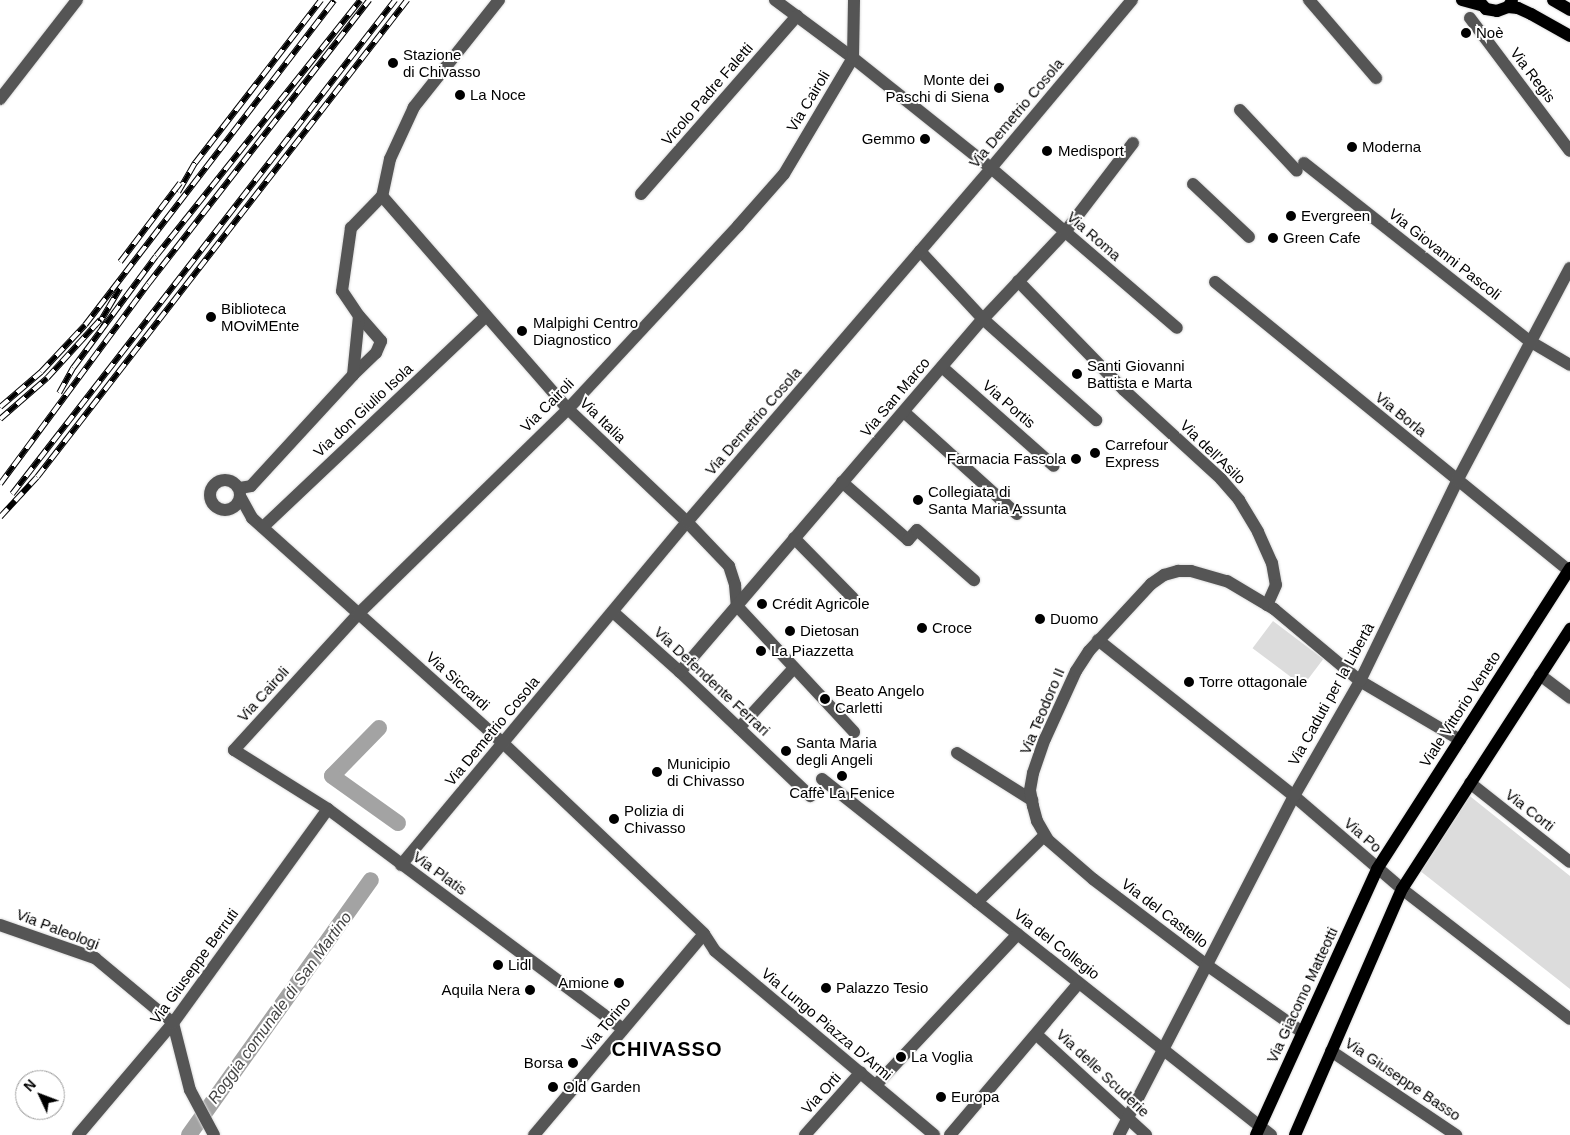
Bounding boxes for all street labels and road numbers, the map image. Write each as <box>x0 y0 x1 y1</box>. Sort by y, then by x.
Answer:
street label: Vicolo Padre Faletti <box>658 39 756 149</box>
street label: Via Regis <box>1507 44 1559 106</box>
street label: Via Demetrio Cosola <box>965 55 1067 171</box>
street label: Via Cairoli <box>783 67 833 135</box>
street label: Via Giovanni Pascoli <box>1385 205 1505 303</box>
street label: Via Roma <box>1063 208 1125 264</box>
street label: Via San Marco <box>857 354 933 440</box>
street label: Via don Giulio Isola <box>310 359 416 461</box>
street label: Via Demetrio Cosola <box>701 363 805 479</box>
street label: Via Cairoli <box>517 375 577 435</box>
street label: Via Portis <box>979 376 1039 432</box>
street label: Via Borla <box>1372 388 1430 440</box>
street label: Via Italia <box>576 394 630 446</box>
street label: Via dell'Asilo <box>1176 416 1250 488</box>
street label: Via Caduti per la Libertà <box>1284 619 1378 769</box>
street label: Via Defendente Ferrari <box>650 623 774 739</box>
street label: Via Siccardi <box>423 648 493 714</box>
street label: Viale Vittorio Veneto <box>1416 648 1504 770</box>
street label: Via Cairoli <box>234 663 292 725</box>
street label: Via Teodoro II <box>1016 665 1068 757</box>
street label: Via Demetrio Cosola <box>441 673 543 789</box>
street label: Via Corti <box>1502 785 1558 835</box>
street label: Via Po <box>1341 814 1385 856</box>
street label: Via Platis <box>410 847 470 899</box>
street label: Via del Castello <box>1118 875 1212 951</box>
street label: Via Paleologi <box>14 905 102 953</box>
street label: Via Giuseppe Berruti <box>146 905 242 1027</box>
street label: Via del Collegio <box>1010 905 1104 983</box>
street label: Via Giacomo Matteotti <box>1263 924 1341 1066</box>
street label: Via Lungo Piazza D'Armi <box>758 964 896 1084</box>
street label: Via Torino <box>578 993 634 1055</box>
street label: Via delle Scuderie <box>1053 1025 1153 1121</box>
street label: Via Giuseppe Basso <box>1342 1034 1464 1124</box>
street label: Via Orti <box>798 1068 844 1118</box>

